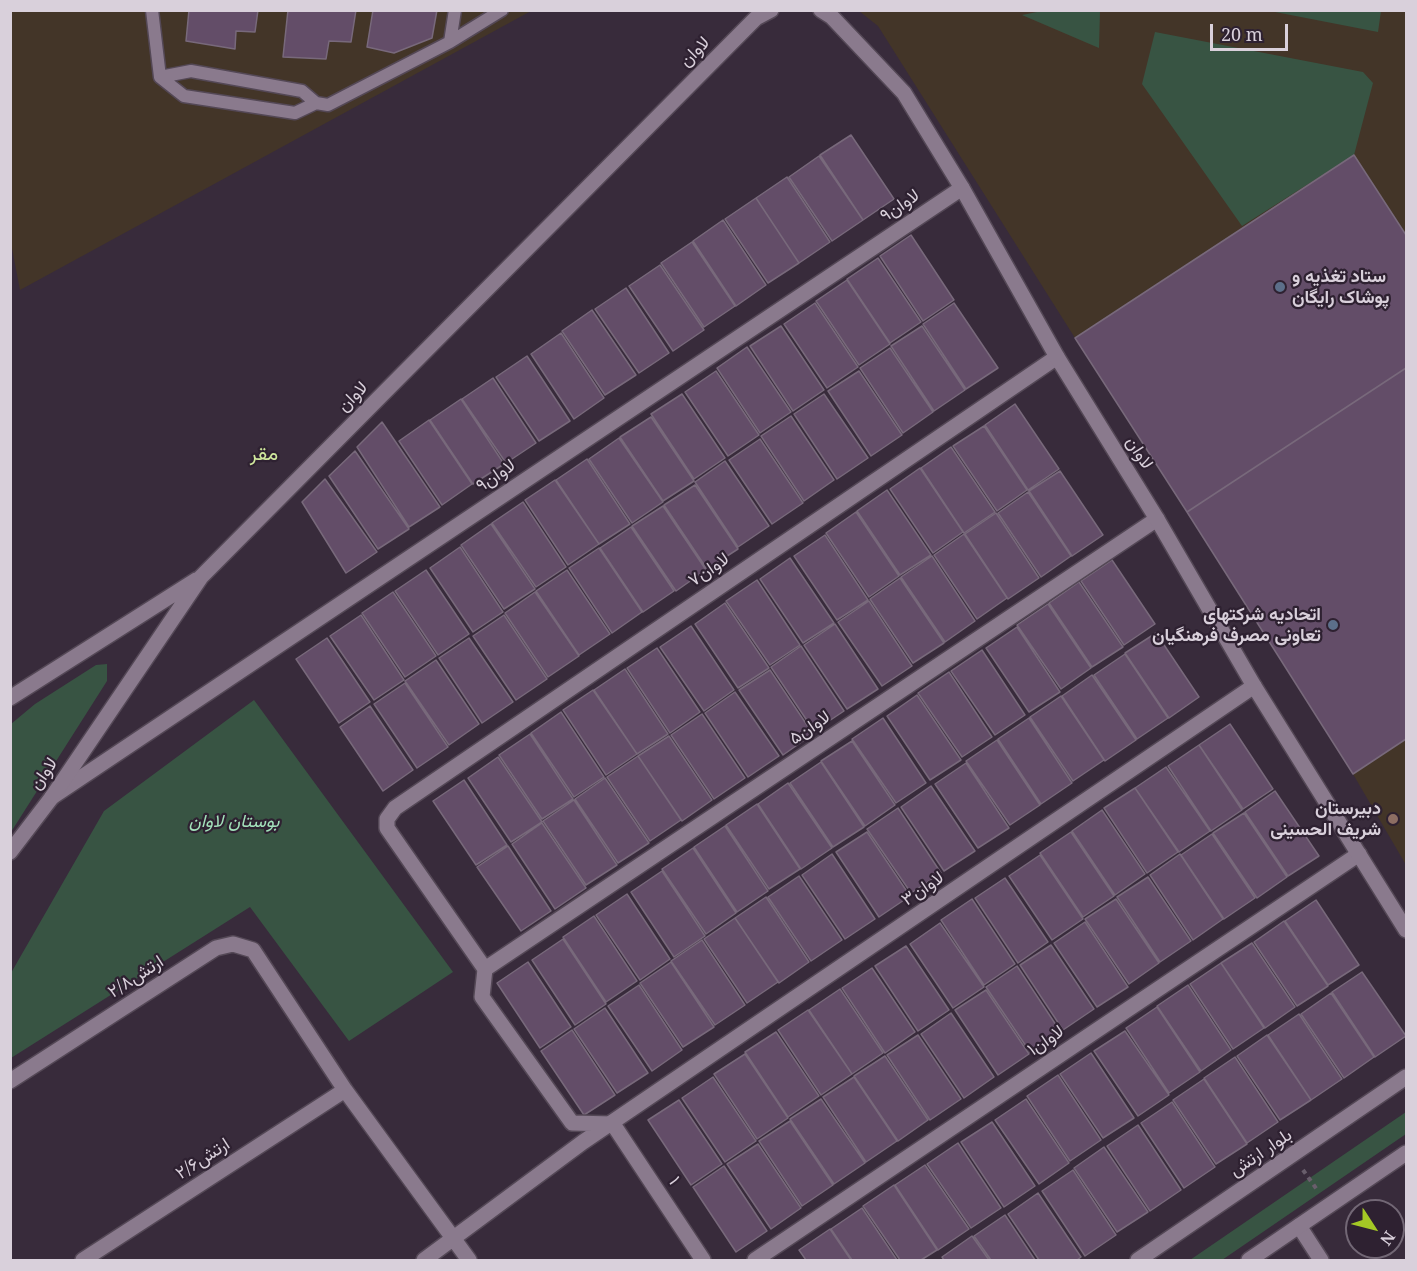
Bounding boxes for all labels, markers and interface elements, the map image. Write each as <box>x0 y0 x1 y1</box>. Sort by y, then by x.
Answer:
scale bar <box>1213 12 1291 50</box>
text: 20 m <box>1221 22 1263 46</box>
street label: لاوان <box>675 32 715 72</box>
street label: ۹لاوان <box>876 185 924 227</box>
place label: ستاد تغذیه و پوشاک رایگان <box>1292 266 1389 308</box>
marker: ستاد تغذیه و پوشاک رایگان <box>1273 280 1287 294</box>
street label: لاوان <box>333 377 373 417</box>
street label: لاوان <box>1121 433 1157 473</box>
district label: مقر <box>250 442 278 466</box>
street label: ۹لاوان <box>472 455 520 497</box>
street label: ۷لاوان <box>684 548 734 592</box>
place label: اتحادیه شرکتهای تعاونی مصرف فرهنگیان <box>1152 604 1321 646</box>
marker: اتحادیه شرکتهای تعاونی مصرف فرهنگیان <box>1326 618 1340 632</box>
street label: ۵لاوان <box>785 706 835 750</box>
street label: لاوان <box>25 754 63 794</box>
place label: دبیرستان شریف الحسینی <box>1270 798 1381 840</box>
park label: بوستان لاوان <box>189 811 279 833</box>
marker: دبیرستان شریف الحسینی <box>1386 812 1400 826</box>
street label: ۳لاوان <box>898 867 948 911</box>
street label: ۲/۸ارتش <box>104 951 168 1003</box>
street label: ۱لاوان <box>1023 1021 1069 1061</box>
street label: بلوار ارتش <box>1226 1124 1296 1182</box>
street label: ۲/۶ارتش <box>172 1134 234 1184</box>
street label: ۱ <box>664 1173 684 1189</box>
north arrow <box>1345 1199 1405 1259</box>
text: N <box>1375 1227 1401 1250</box>

